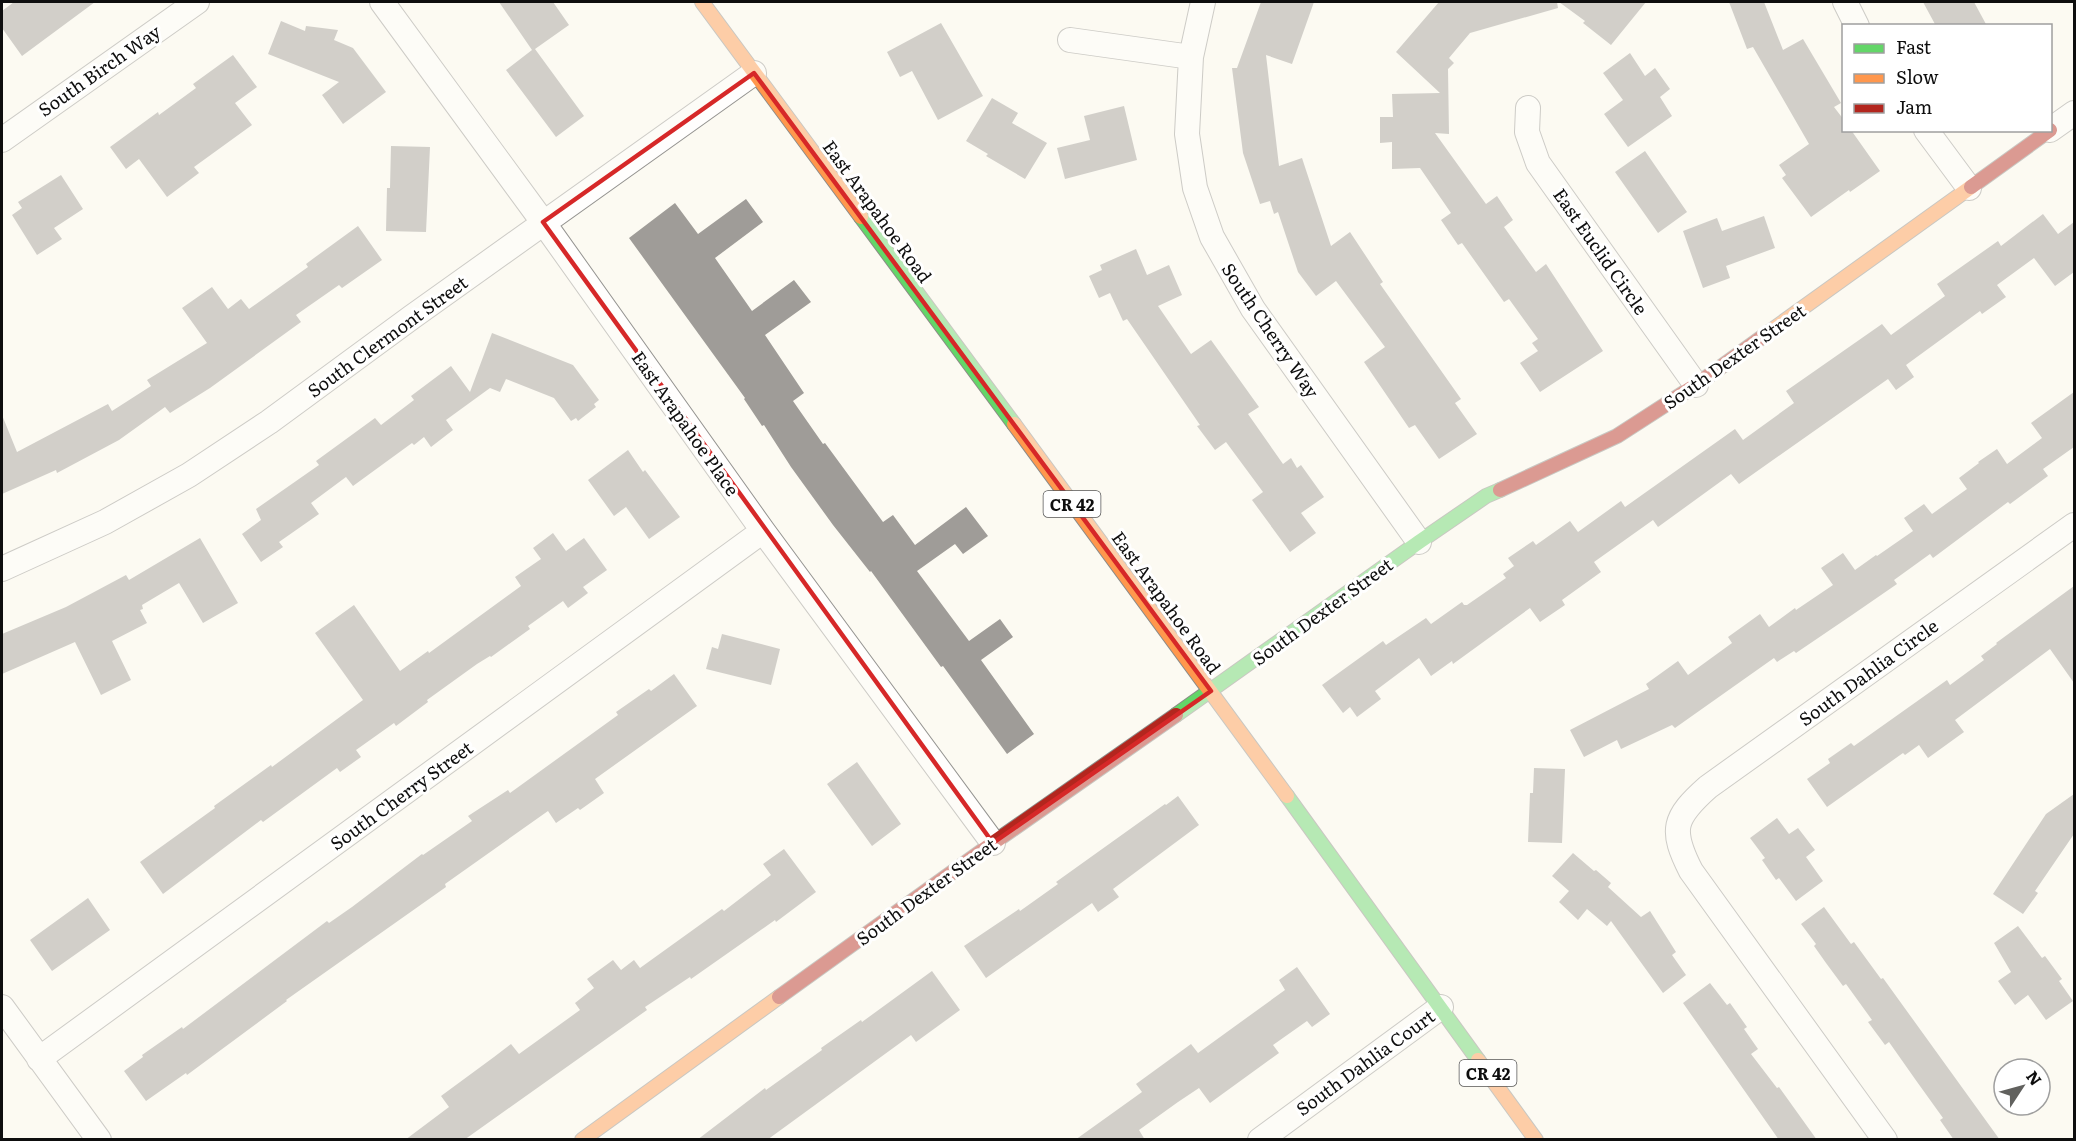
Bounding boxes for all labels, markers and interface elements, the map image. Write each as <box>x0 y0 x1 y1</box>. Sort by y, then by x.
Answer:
street label: South Birch Way <box>32 17 166 122</box>
legend <box>1842 24 2052 132</box>
text: Fast <box>1896 33 1932 60</box>
text: Slow <box>1896 63 1939 90</box>
text: Jam <box>1896 93 1932 120</box>
street label: East Arapahoe Road <box>817 134 939 288</box>
street label: East Euclid Circle <box>1547 182 1655 320</box>
street label: South Cherry Way <box>1216 257 1327 403</box>
street label: South Clermont Street <box>301 268 473 403</box>
street label: South Dexter Street <box>1657 296 1811 415</box>
street label: East Arapahoe Place <box>626 345 746 501</box>
road number: CR 42 <box>1044 491 1100 517</box>
street label: East Arapahoe Road <box>1106 525 1228 679</box>
street label: South Dexter Street <box>1246 550 1398 671</box>
street label: South Dahlia Circle <box>1793 612 1943 732</box>
street label: South Cherry Street <box>324 733 479 856</box>
street label: South Dexter Street <box>850 830 1002 951</box>
street label: South Dahlia Court <box>1290 1002 1441 1122</box>
north arrow <box>1992 1057 2052 1117</box>
road number: CR 42 <box>1460 1060 1516 1086</box>
text: N <box>2021 1065 2049 1090</box>

